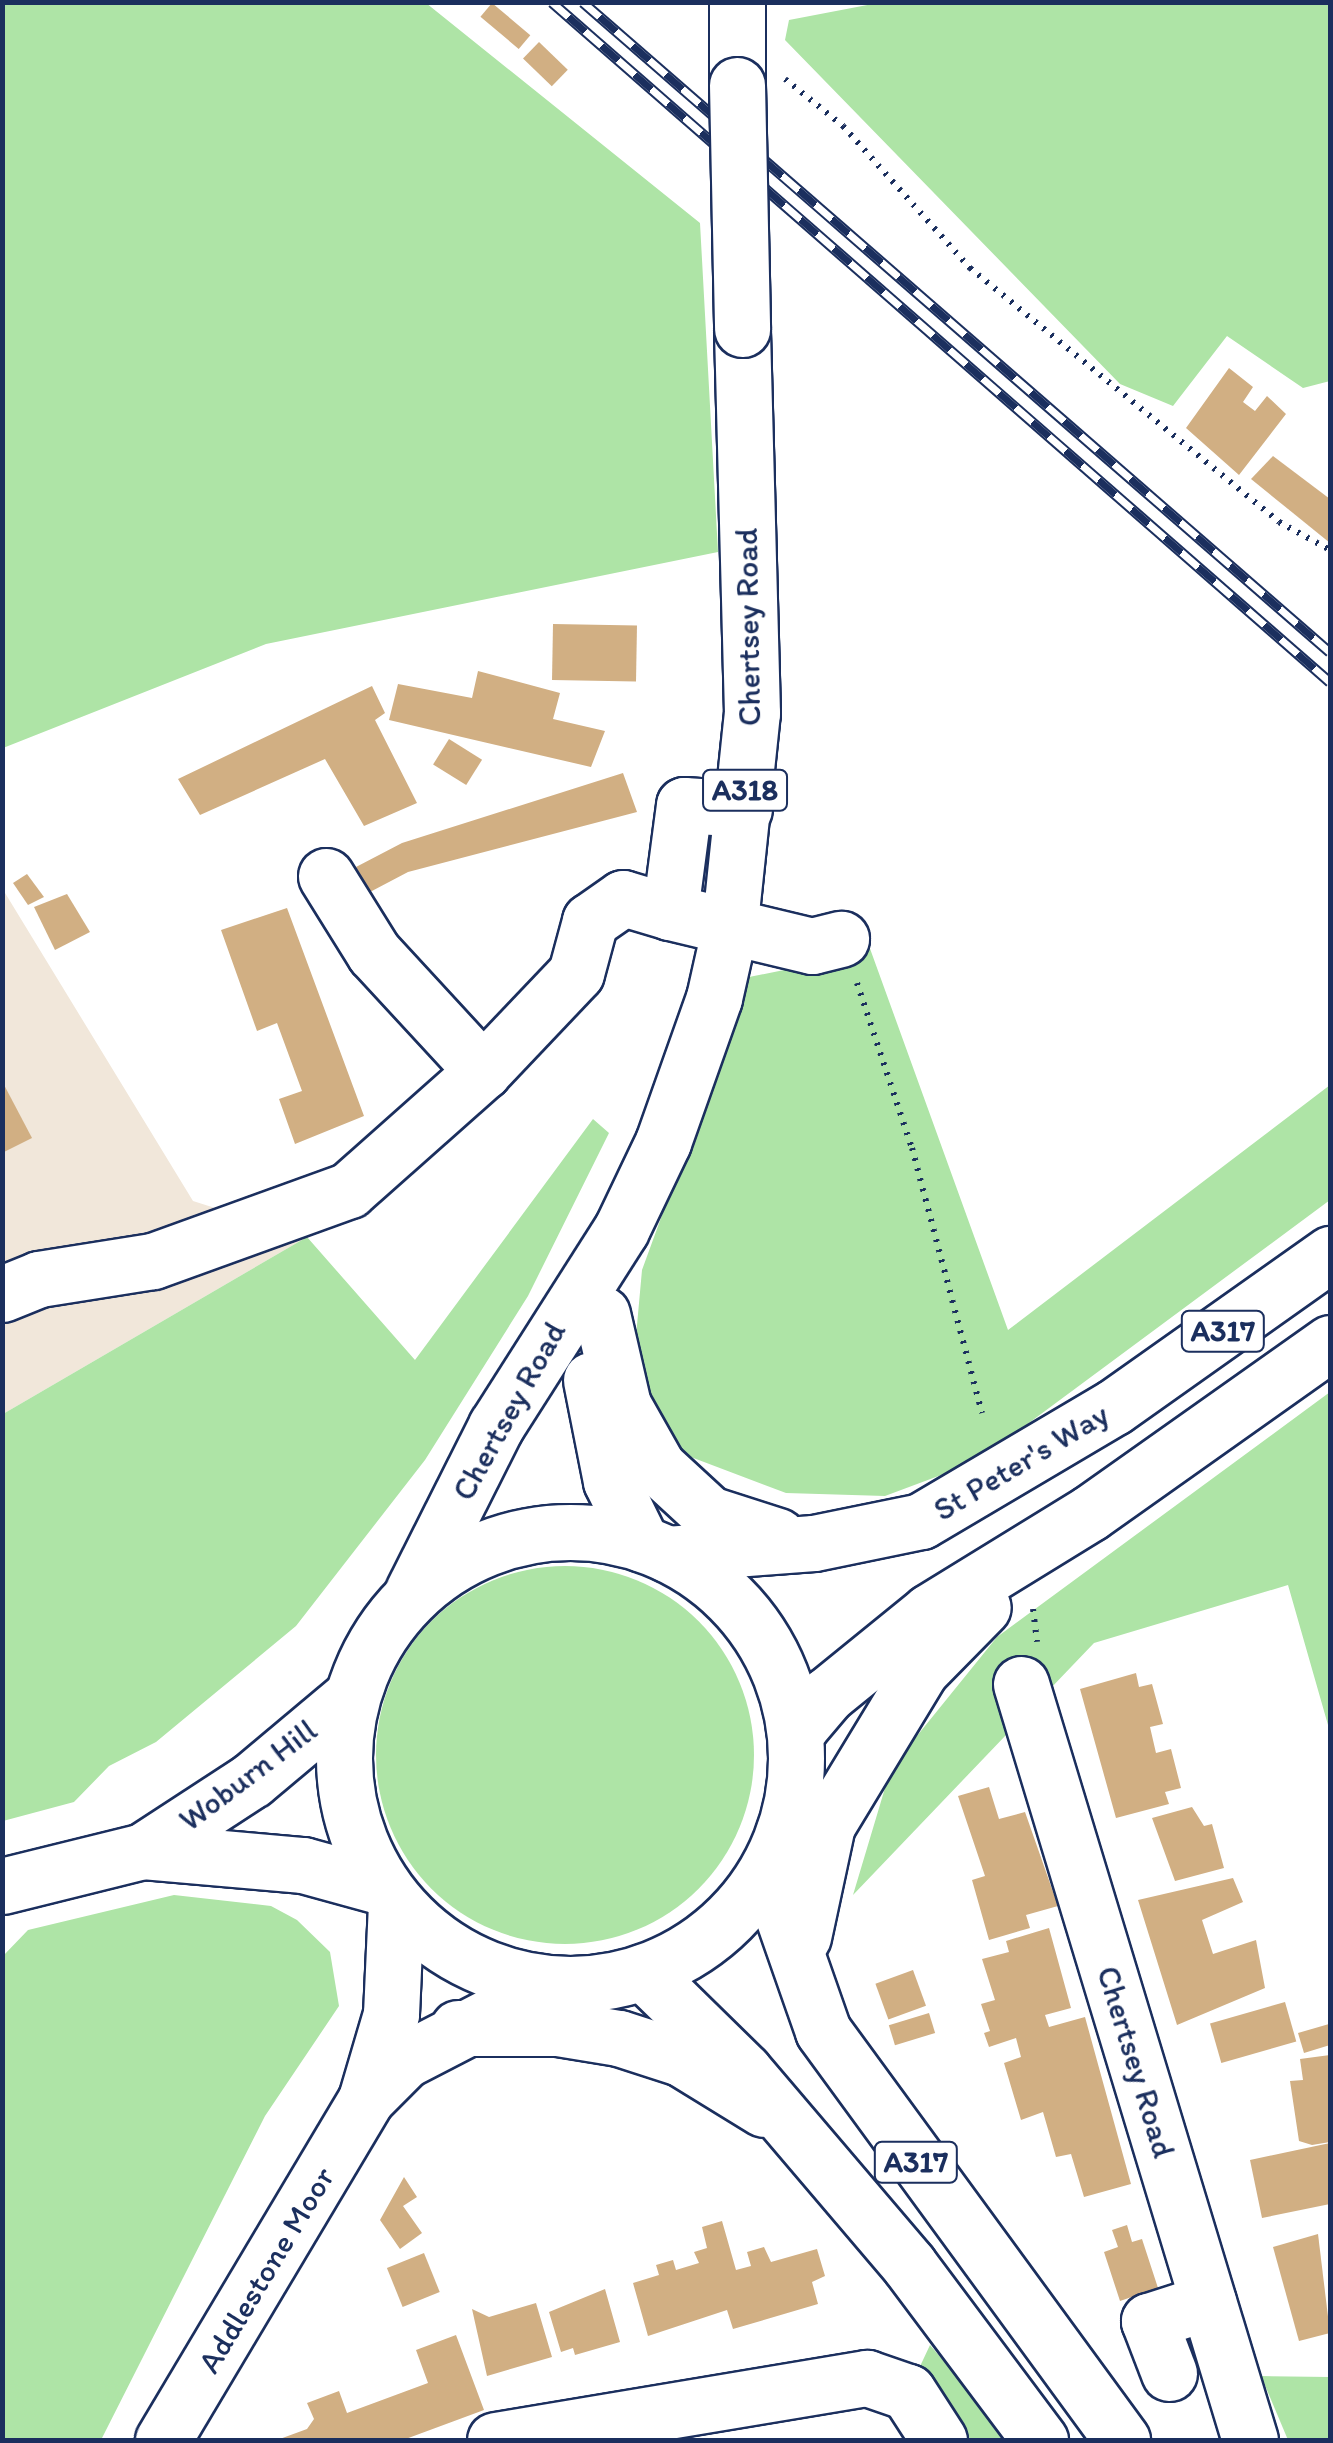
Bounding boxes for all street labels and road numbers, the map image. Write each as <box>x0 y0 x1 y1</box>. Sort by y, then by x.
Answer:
street label: Chertsey Road <box>727 528 769 726</box>
road number: A318 <box>700 765 790 815</box>
road number: A317 <box>1180 1306 1266 1356</box>
street label: Chertsey Road <box>444 1315 574 1507</box>
street label: St Peter's Way <box>928 1396 1114 1528</box>
street label: Woburn Hill <box>172 1711 324 1839</box>
street label: Chertsey Road <box>1089 1962 1183 2162</box>
road number: A317 <box>874 2137 958 2187</box>
street label: Addlestone Moor <box>189 2160 343 2380</box>

